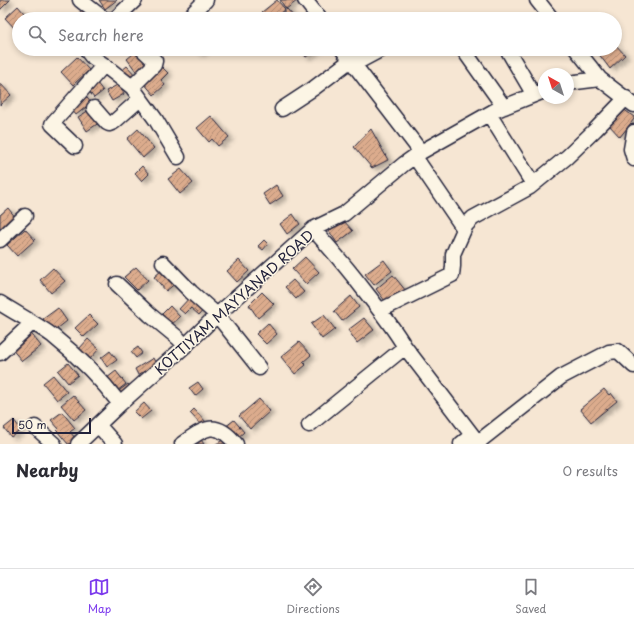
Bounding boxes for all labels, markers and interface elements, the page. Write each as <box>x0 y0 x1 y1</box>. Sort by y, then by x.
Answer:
search box <box>12 12 622 56</box>
icon: search <box>26 23 48 45</box>
text: Search here <box>58 23 144 46</box>
north arrow <box>538 68 574 104</box>
street label: KOTTIYAM MAYYANAD ROAD <box>150 225 318 379</box>
scale bar <box>12 416 91 435</box>
text: 50 m <box>18 416 47 433</box>
text: Nearby <box>16 457 78 483</box>
text: 0 results <box>563 461 618 480</box>
tab: Map <box>88 576 111 617</box>
tab: Directions <box>286 576 340 617</box>
tab: Saved <box>515 576 546 617</box>

